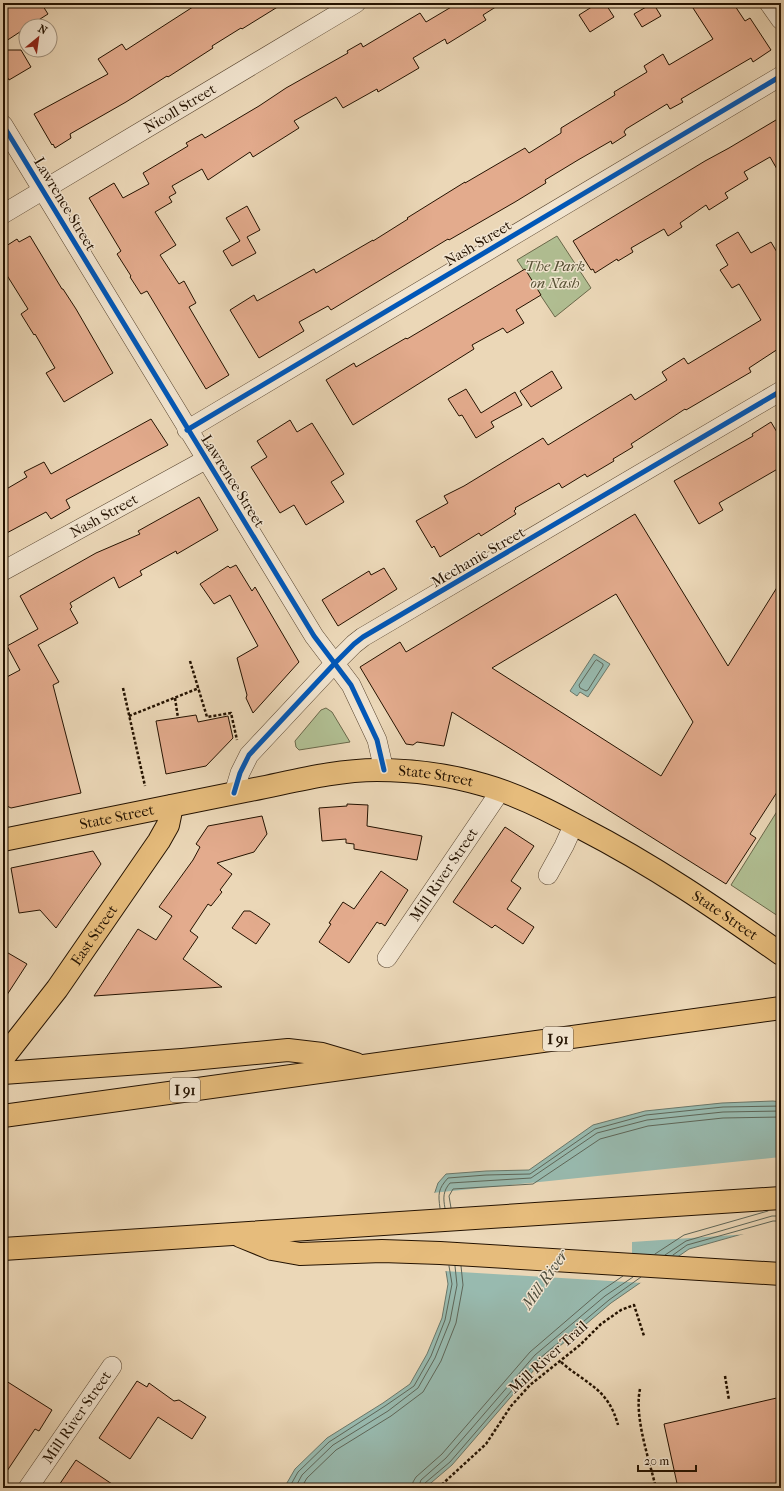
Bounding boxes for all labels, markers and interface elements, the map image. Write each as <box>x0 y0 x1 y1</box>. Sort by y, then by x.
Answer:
north arrow <box>18 18 58 58</box>
text: N <box>36 22 50 38</box>
street label: Nicoll Street <box>141 80 220 137</box>
street label: Lawrence Street <box>30 154 100 255</box>
street label: Nash Street <box>441 216 515 270</box>
park label: The Park on Nash <box>525 257 585 292</box>
street label: Lawrence Street <box>197 431 269 531</box>
street label: Nash Street <box>67 489 141 542</box>
street label: Mechanic Street <box>428 523 529 591</box>
street label: State Street <box>398 762 476 791</box>
street label: State Street <box>78 800 156 833</box>
street label: Mill River Street <box>406 824 482 924</box>
street label: State Street <box>689 887 762 944</box>
street label: East Street <box>67 901 122 969</box>
road number: I 91 <box>543 1027 573 1051</box>
road number: I 91 <box>170 1078 200 1102</box>
water label: Mill River <box>517 1244 573 1313</box>
street label: Mill River Trail <box>505 1317 591 1397</box>
street label: Mill River Street <box>39 1367 115 1467</box>
scale bar <box>638 1447 696 1473</box>
text: 20 m <box>644 1454 669 1468</box>

